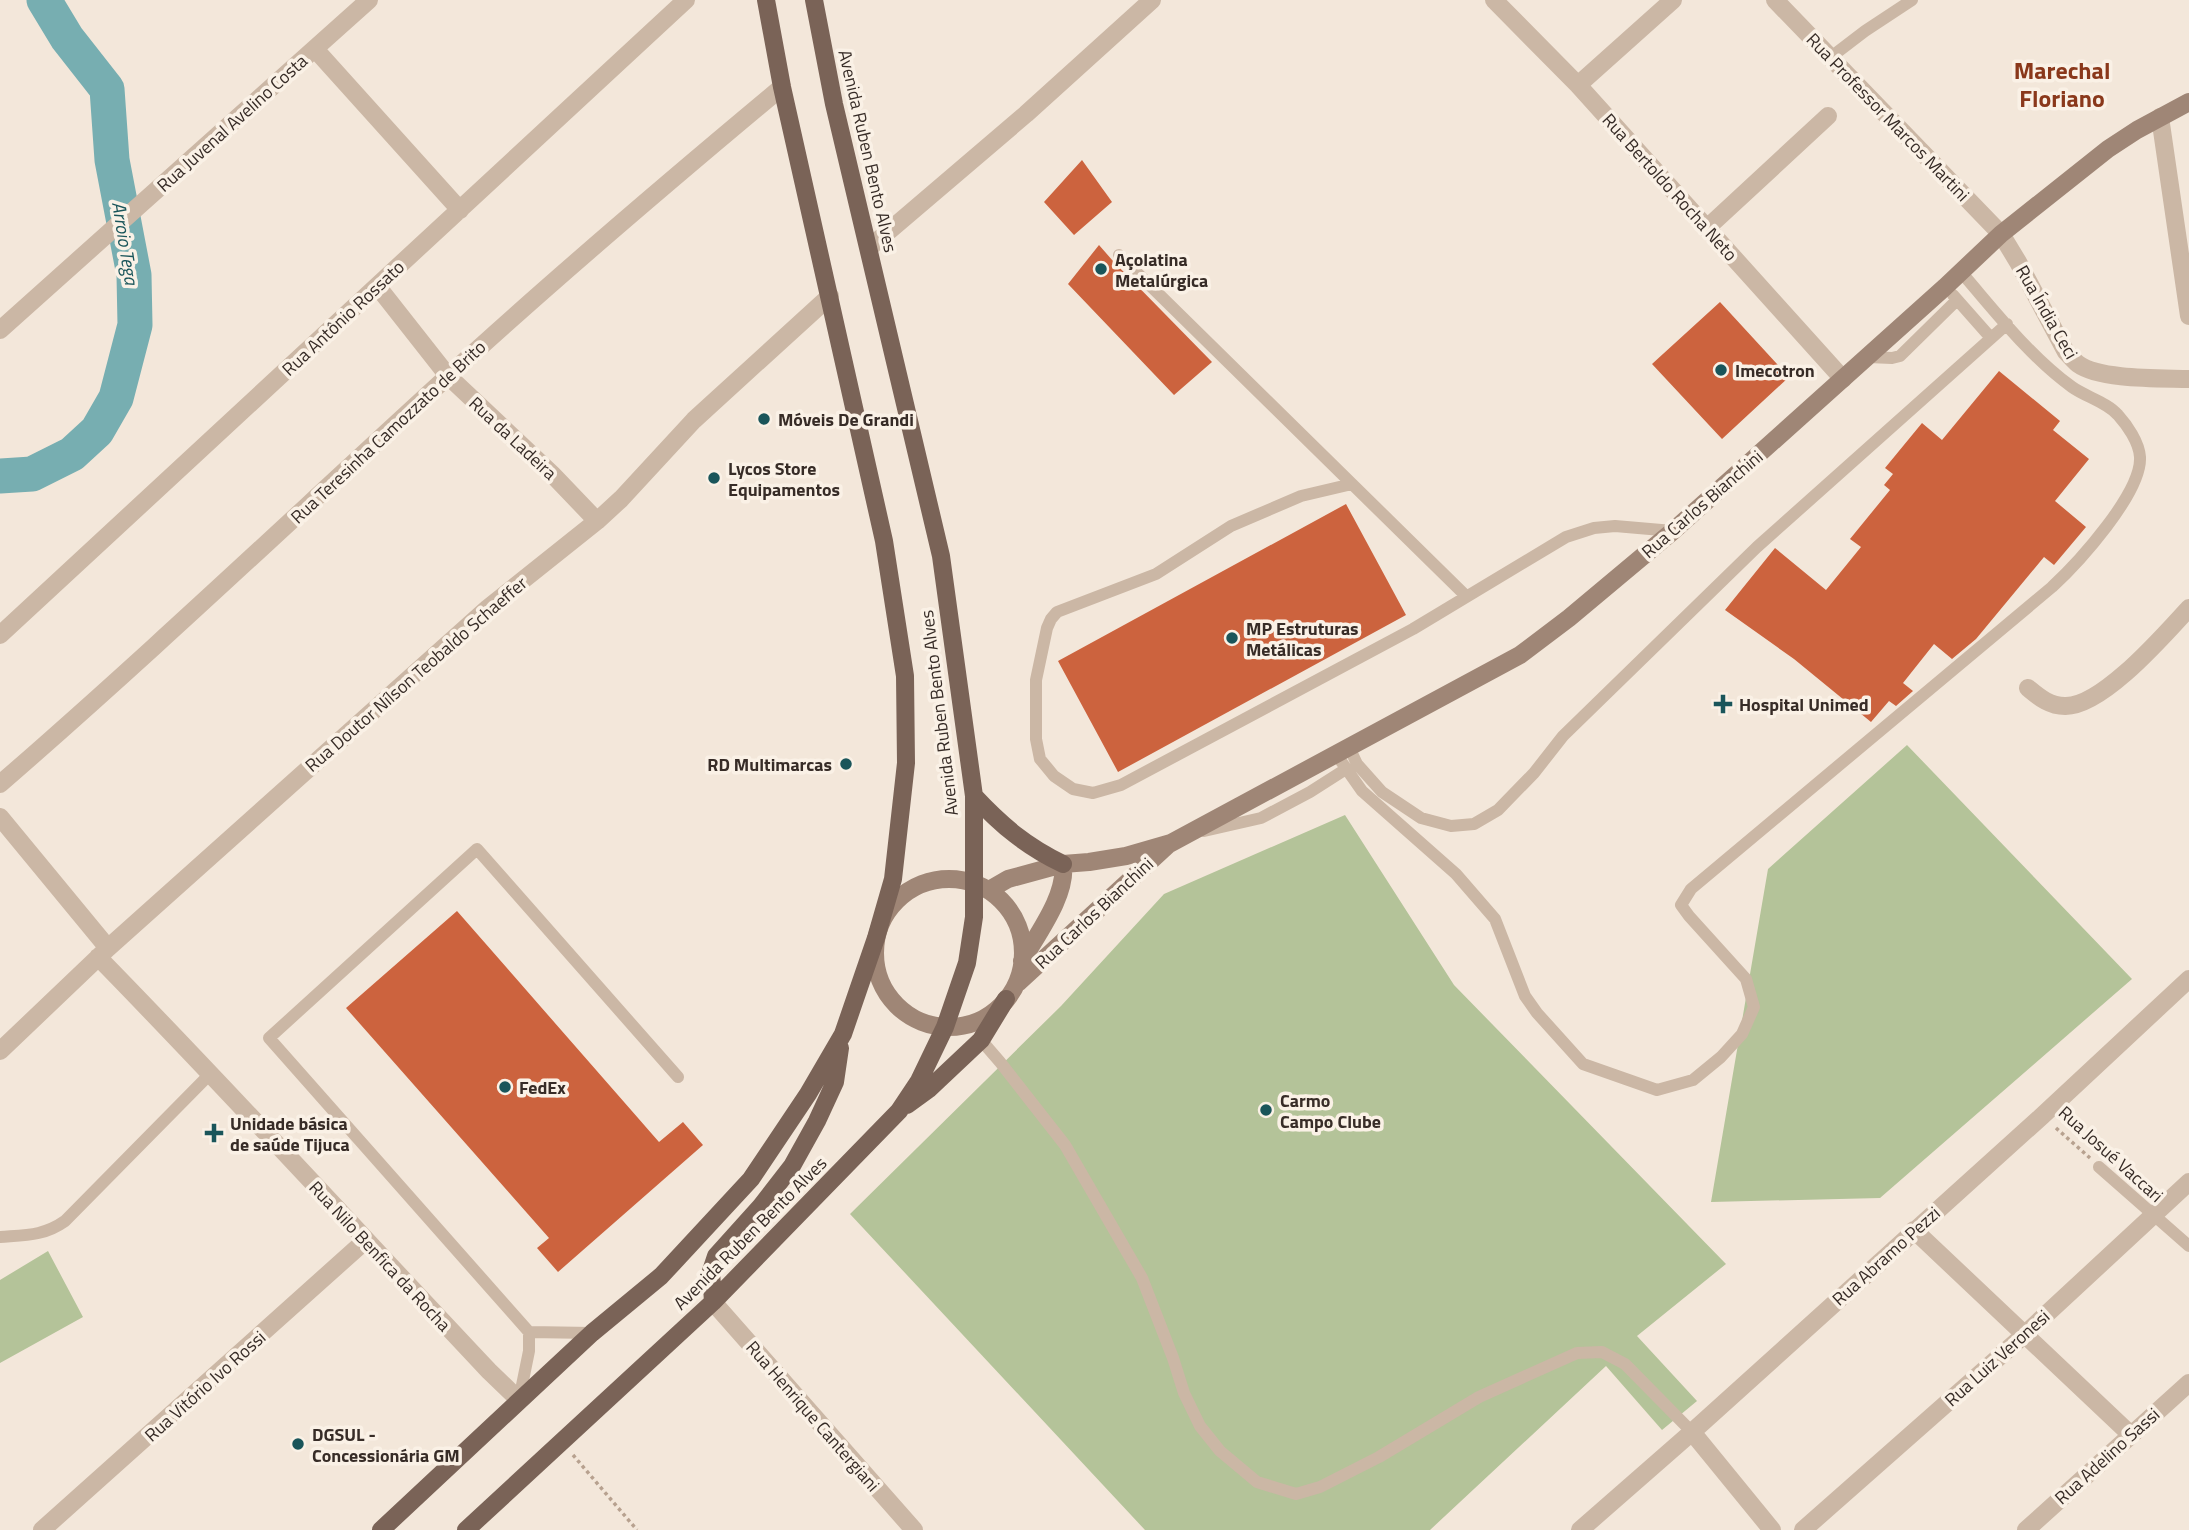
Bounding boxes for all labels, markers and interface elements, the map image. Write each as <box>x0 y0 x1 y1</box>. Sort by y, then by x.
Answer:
street label: Rua Professor Marcos Martini <box>1800 27 1976 207</box>
street label: Avenida Ruben Bento Alves <box>832 47 904 255</box>
street label: Rua Juvenal Avelino Costa <box>151 48 313 198</box>
district label: Marechal Floriano <box>2014 52 2110 116</box>
street label: Rua Bertoldo Rocha Neto <box>1596 107 1744 267</box>
water label: Arroio Tega <box>105 199 147 288</box>
place label: Açolatina Metalúrgica <box>1115 246 1208 294</box>
street label: Rua Antônio Rossato <box>276 254 410 382</box>
street label: Rua Índia Ceci <box>2009 260 2085 364</box>
marker: Açolatina Metalúrgica <box>1093 261 1109 277</box>
street label: Rua Teresinha Camozzato de Brito <box>284 334 492 530</box>
place label: Imecotron <box>1735 357 1815 384</box>
marker: Imecotron <box>1713 362 1729 378</box>
street label: Rua da Ladeira <box>463 390 563 486</box>
place label: Móveis De Grandi <box>778 406 914 433</box>
marker: Móveis De Grandi <box>756 411 772 427</box>
street label: Rua Carlos Bianchini <box>1635 443 1769 565</box>
place label: Lycos Store Equipamentos <box>728 455 840 503</box>
marker: Lycos Store Equipamentos <box>706 470 722 486</box>
street label: Rua Doutor Nílson Teobaldo Schaeffer <box>299 570 533 778</box>
street label: Avenida Ruben Bento Alves <box>913 608 965 818</box>
place label: MP Estruturas Metálicas <box>1246 615 1359 663</box>
marker: MP Estruturas Metálicas <box>1224 630 1240 646</box>
place label: Hospital Unimed <box>1739 691 1869 718</box>
marker: Hospital Unimed <box>1713 694 1733 714</box>
place label: RD Multimarcas <box>707 751 832 778</box>
marker: RD Multimarcas <box>838 756 854 772</box>
street label: Rua Carlos Bianchini <box>1029 851 1159 975</box>
place label: FedEx <box>519 1074 566 1101</box>
marker: FedEx <box>497 1079 513 1095</box>
place label: Carmo Campo Clube <box>1280 1087 1381 1135</box>
street label: Rua Josué Vaccari <box>2053 1099 2169 1209</box>
marker: Carmo Campo Clube <box>1258 1102 1274 1118</box>
place label: Unidade básica de saúde Tijuca <box>230 1110 350 1158</box>
marker: Unidade básica de saúde Tijuca <box>204 1123 224 1143</box>
street label: Avenida Ruben Bento Alves <box>667 1150 833 1316</box>
street label: Rua Nilo Benfica da Rocha <box>303 1175 457 1337</box>
street label: Rua Abramo Pezzi <box>1826 1200 1946 1312</box>
street label: Rua Luiz Veronesi <box>1938 1303 2056 1413</box>
street label: Rua Vitório Ivo Rossi <box>138 1324 272 1448</box>
street label: Rua Henrique Cantergiani <box>740 1335 886 1497</box>
street label: Rua Adelino Sassi <box>2048 1401 2166 1511</box>
place label: DGSUL - Concessionária GM <box>312 1421 460 1469</box>
marker: DGSUL - Concessionária GM <box>290 1436 306 1452</box>

